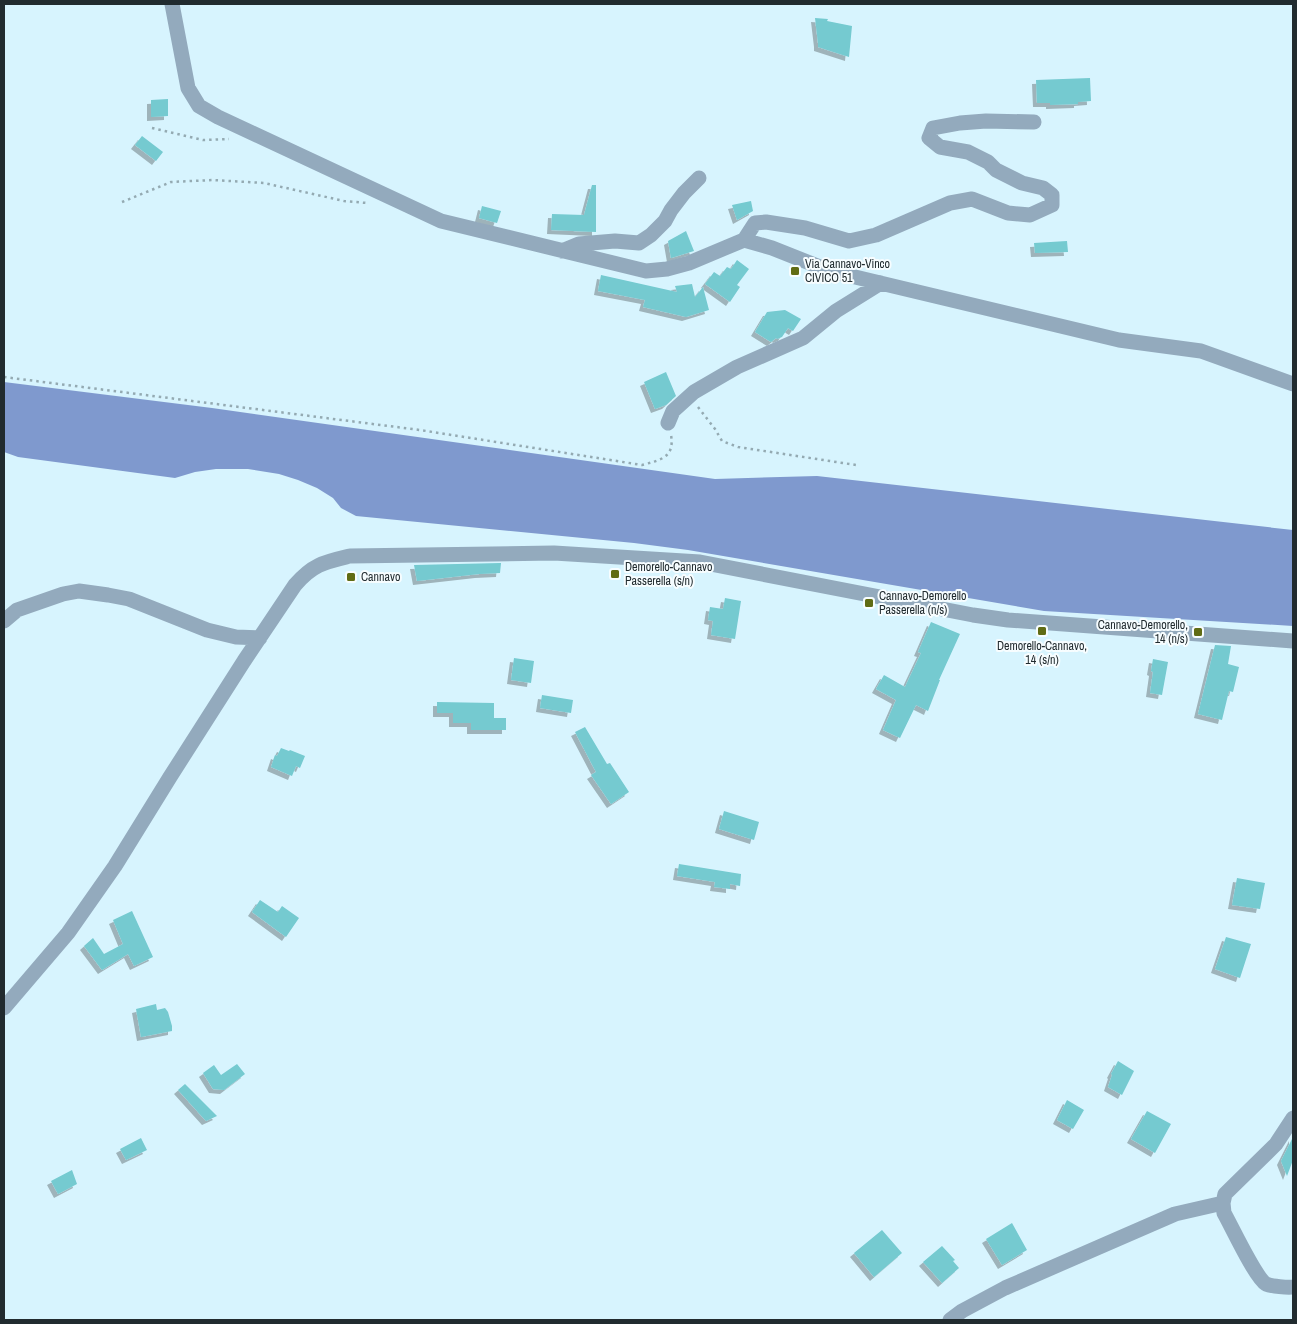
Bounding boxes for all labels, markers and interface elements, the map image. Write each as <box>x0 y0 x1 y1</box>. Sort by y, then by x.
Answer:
place label: Via Cannavo-Vinco CIVICO 51 <box>805 256 890 286</box>
marker: Via Cannavo-Vinco CIVICO 51 <box>789 265 801 277</box>
place label: Demorello-Cannavo Passerella (s/n) <box>625 559 713 589</box>
marker: Demorello-Cannavo Passerella (s/n) <box>609 568 621 580</box>
place label: Cannavo <box>361 569 400 585</box>
marker: Cannavo <box>345 571 357 583</box>
place label: Cannavo-Demorello Passerella (n/s) <box>879 588 967 618</box>
marker: Cannavo-Demorello Passerella (n/s) <box>863 597 875 609</box>
place label: Cannavo-Demorello, 14 (n/s) <box>1098 617 1188 647</box>
marker: Demorello-Cannavo, 14 (s/n) <box>1036 625 1048 637</box>
marker: Cannavo-Demorello, 14 (n/s) <box>1192 626 1204 638</box>
place label: Demorello-Cannavo, 14 (s/n) <box>997 638 1087 668</box>

